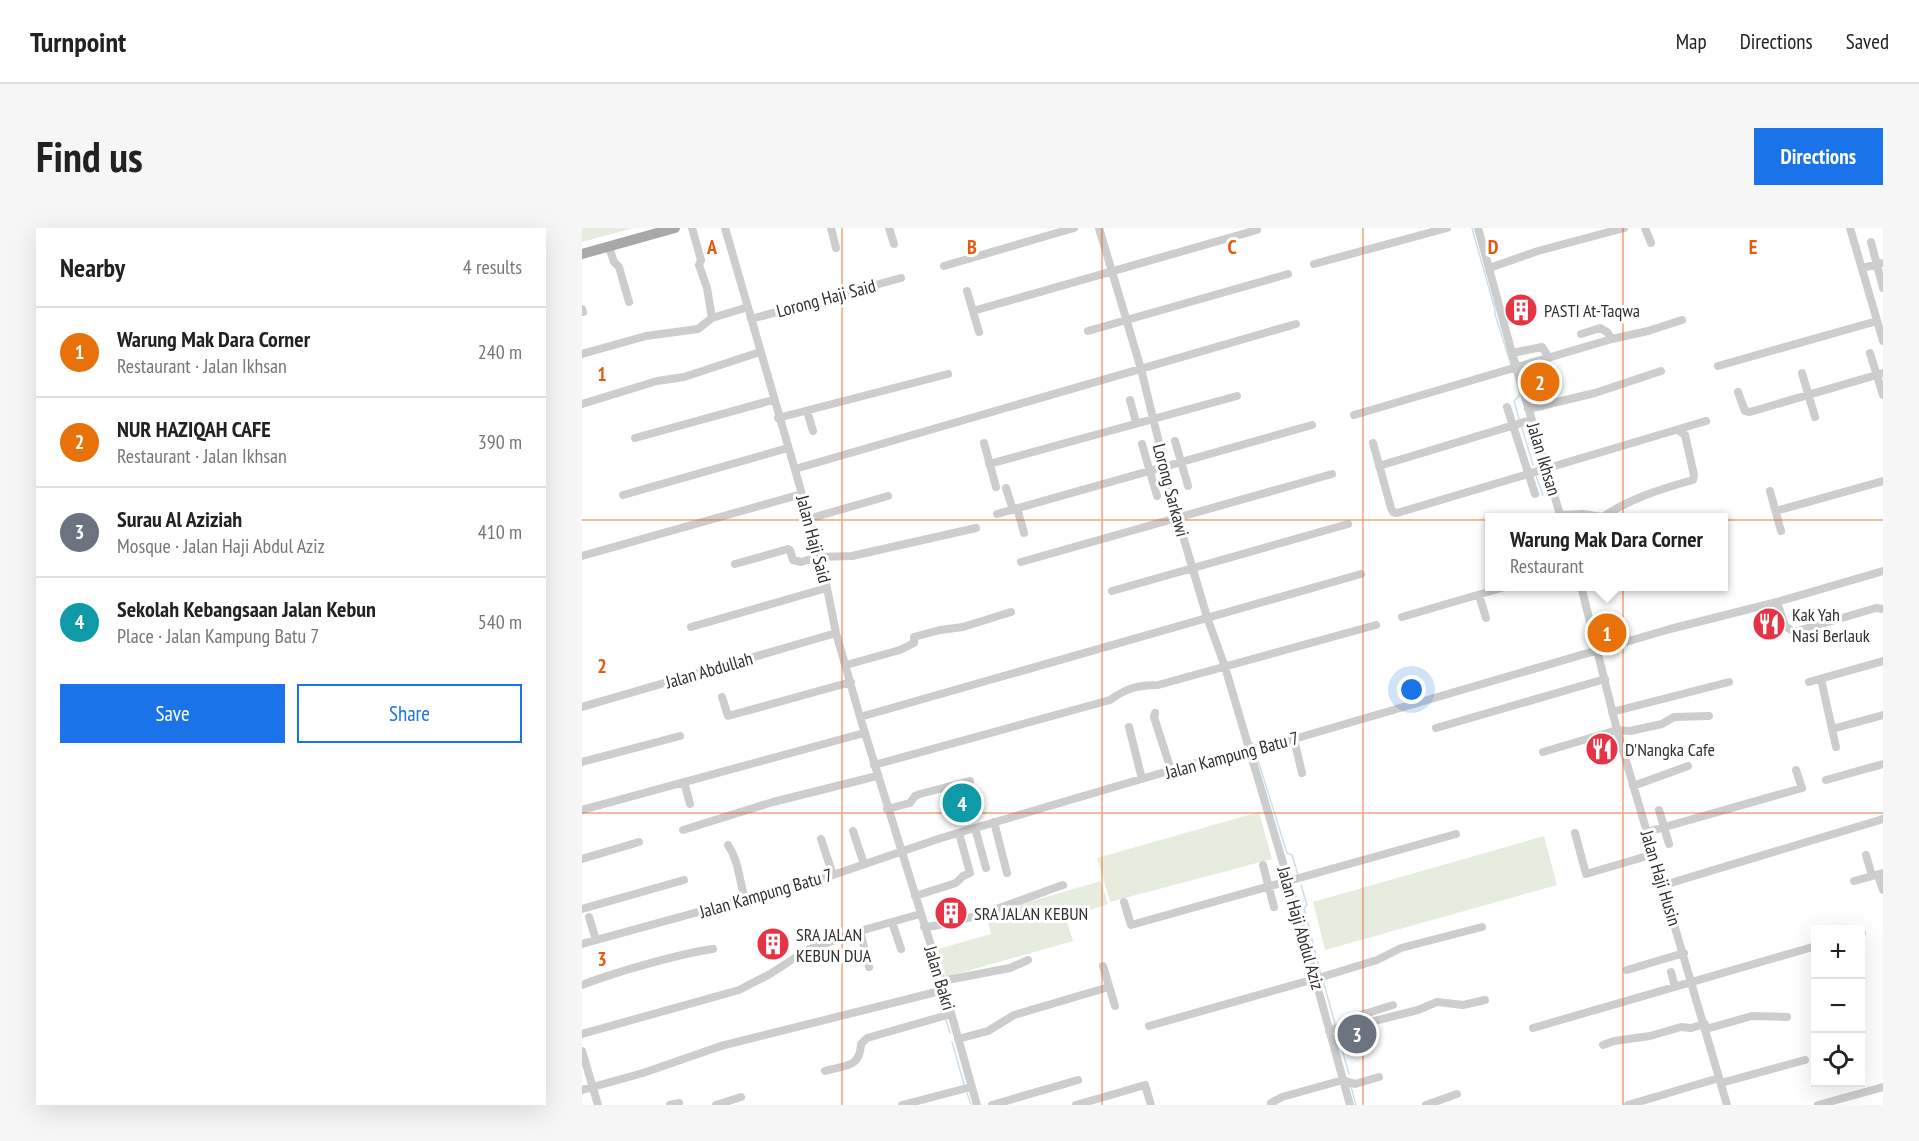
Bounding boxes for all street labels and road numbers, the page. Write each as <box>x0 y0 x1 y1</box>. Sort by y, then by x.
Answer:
street label: Lorong Haji Said <box>774 274 878 322</box>
street label: Jalan Ikhsan <box>1522 419 1566 498</box>
street label: Lorong Sarkawi <box>1148 441 1194 539</box>
street label: Jalan Haji Said <box>791 492 837 585</box>
street label: Jalan Abdullah <box>662 647 755 694</box>
street label: Jalan Kampung Batu 7 <box>1162 726 1301 784</box>
street label: Jalan Haji Husin <box>1635 827 1686 928</box>
street label: Jalan Kampung Batu 7 <box>696 863 835 923</box>
street label: Jalan Haji Abdul Aziz <box>1272 863 1330 992</box>
street label: Jalan Bakri <box>919 942 961 1013</box>

